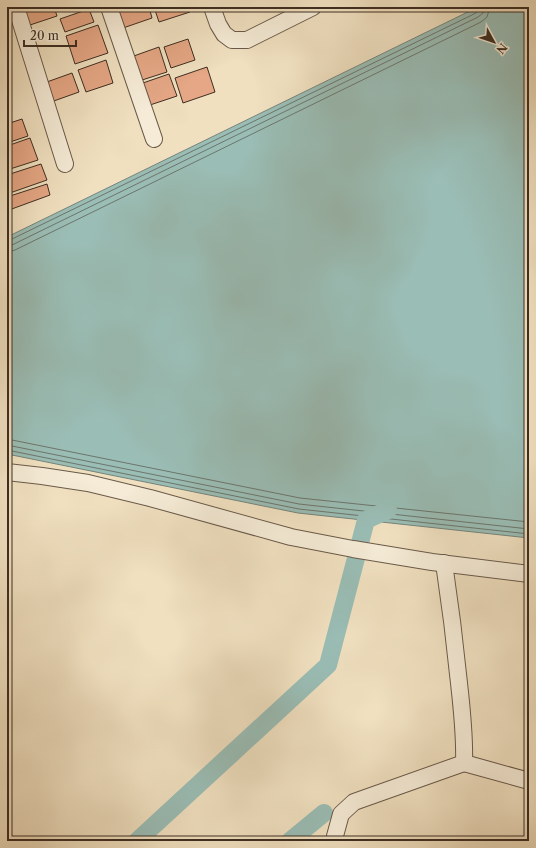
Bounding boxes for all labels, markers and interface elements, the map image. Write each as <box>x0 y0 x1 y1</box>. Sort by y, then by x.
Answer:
scale bar <box>24 22 76 48</box>
north arrow <box>474 22 514 62</box>
text: 20 m <box>30 28 59 43</box>
text: N <box>493 40 510 57</box>

